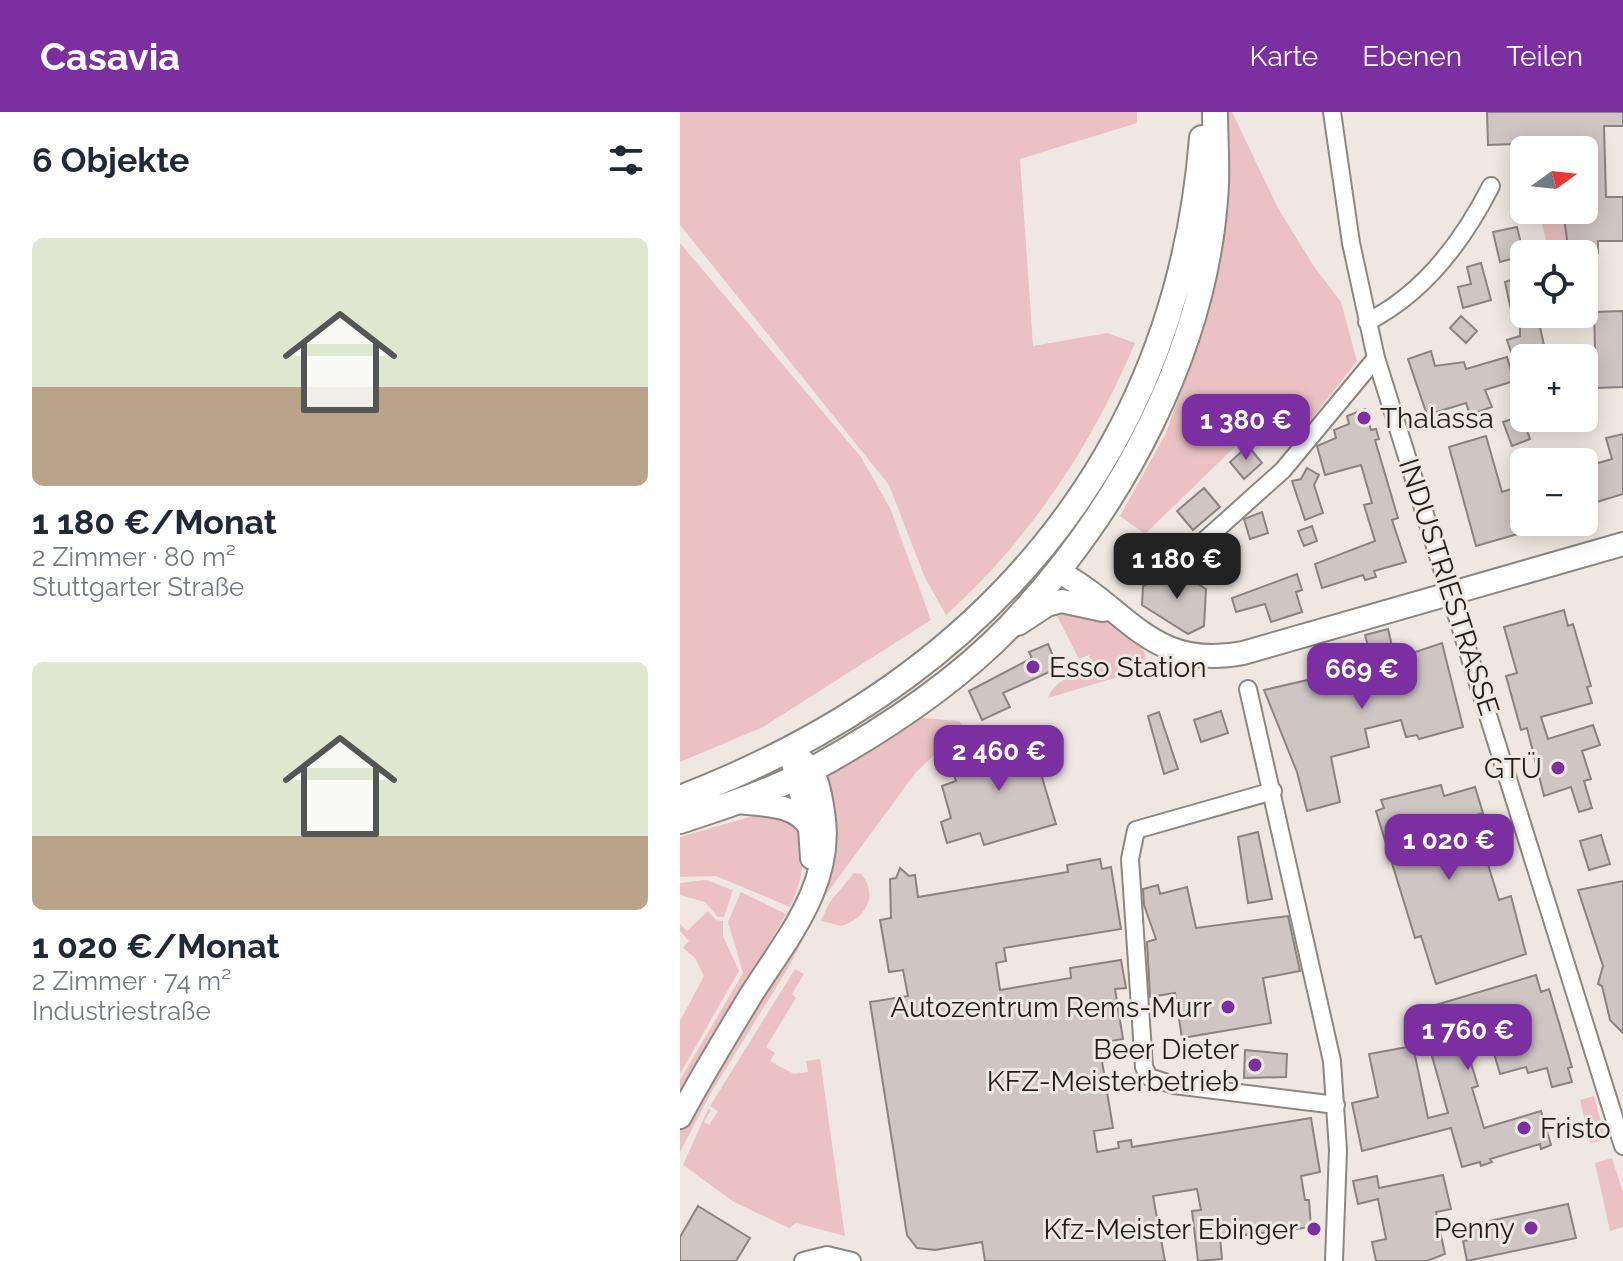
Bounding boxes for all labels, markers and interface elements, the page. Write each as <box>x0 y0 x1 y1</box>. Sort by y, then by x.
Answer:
text: Casavia <box>40 34 180 79</box>
text: Karte <box>1250 40 1318 73</box>
text: Ebenen <box>1362 40 1462 73</box>
text: Teilen <box>1506 40 1583 73</box>
north arrow <box>1510 136 1598 224</box>
map controls <box>1510 136 1598 536</box>
icon: filters <box>604 138 648 182</box>
text: 6 Objekte <box>32 140 189 180</box>
button: locate <box>1510 240 1598 328</box>
icon: home <box>268 290 412 434</box>
button: + <box>1510 344 1598 432</box>
pin: 1 380 € <box>1172 394 1320 462</box>
place label: Thalassa <box>1380 402 1494 435</box>
text: 1 380 € <box>1200 405 1292 435</box>
marker: Thalassa <box>1355 409 1373 427</box>
button: − <box>1510 448 1598 536</box>
street label: INDUSTRIESTRASSE <box>1392 455 1506 719</box>
text: 1 180 €/Monat <box>32 502 277 542</box>
pin: 1 180 € <box>1103 533 1251 601</box>
text: 2 Zimmer · 80 m² <box>32 542 236 572</box>
text: 1 180 € <box>1132 544 1222 574</box>
text: Stuttgarter Straße <box>32 572 244 602</box>
pin: 669 € <box>1306 643 1418 711</box>
place label: Esso Station <box>1049 651 1207 684</box>
text: 669 € <box>1325 654 1399 684</box>
marker: Esso Station <box>1024 658 1042 676</box>
icon: home <box>268 714 412 858</box>
pin: 2 460 € <box>925 725 1073 793</box>
text: 2 460 € <box>952 736 1046 766</box>
place label: GTÜ <box>1484 752 1542 785</box>
marker: GTÜ <box>1549 759 1567 777</box>
pin: 1 020 € <box>1375 814 1523 882</box>
text: 1 020 € <box>1403 825 1495 855</box>
text: 1 020 €/Monat <box>32 926 280 966</box>
text: 2 Zimmer · 74 m² <box>32 966 231 996</box>
place label: Autozentrum Rems-Murr <box>890 991 1212 1024</box>
text: Industriestraße <box>32 996 211 1026</box>
marker: Autozentrum Rems-Murr <box>1219 998 1237 1016</box>
pin: 1 760 € <box>1394 1004 1542 1072</box>
text: 1 760 € <box>1422 1015 1514 1045</box>
place label: Beer Dieter KFZ-Meisterbetrieb <box>987 1033 1239 1098</box>
marker: Beer Dieter KFZ-Meisterbetrieb <box>1246 1056 1264 1074</box>
place label: Fristo <box>1540 1112 1611 1145</box>
marker: Fristo <box>1515 1119 1533 1137</box>
place label: Penny <box>1434 1212 1515 1245</box>
place label: Kfz-Meister Ebinger <box>1043 1213 1298 1246</box>
marker: Penny <box>1522 1219 1540 1237</box>
marker: Kfz-Meister Ebinger <box>1305 1220 1323 1238</box>

